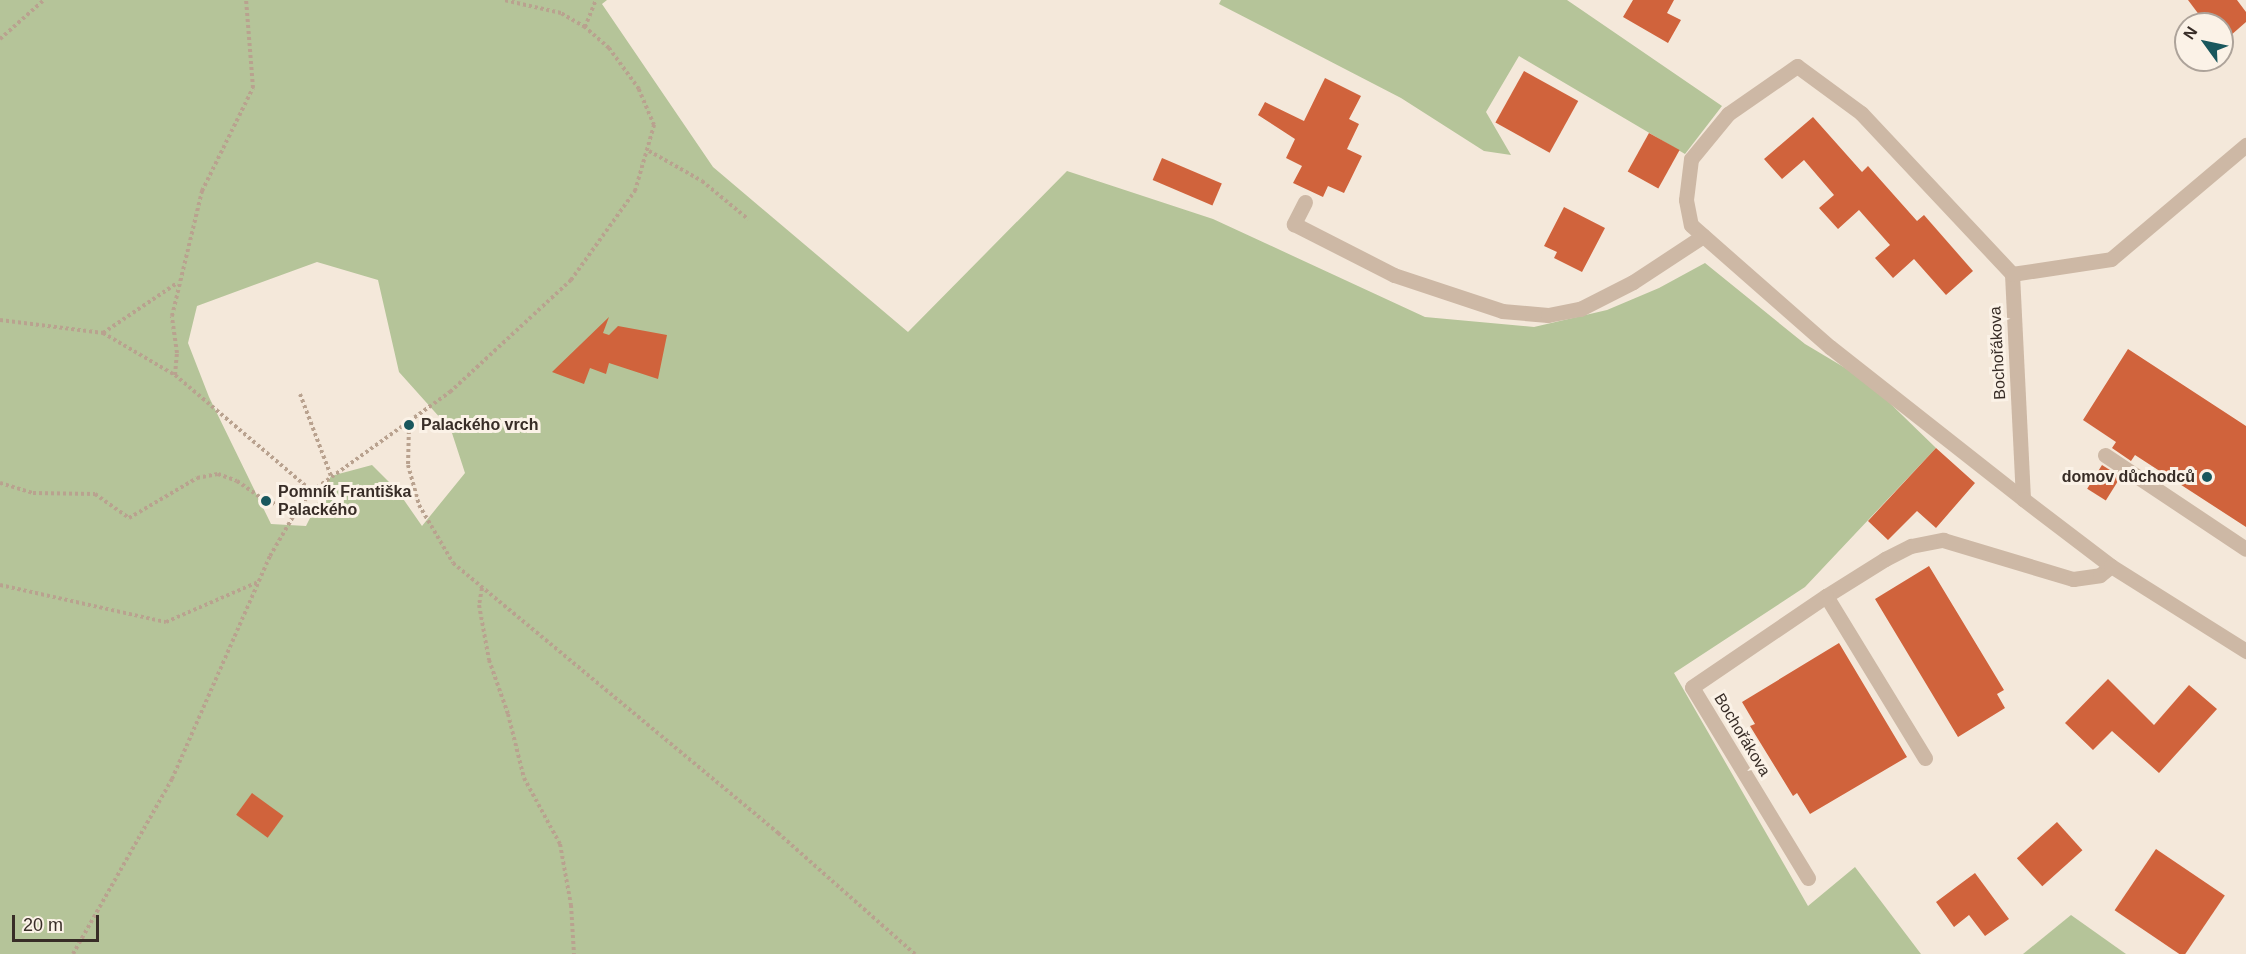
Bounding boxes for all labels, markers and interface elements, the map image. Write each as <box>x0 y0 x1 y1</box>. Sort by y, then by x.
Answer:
north arrow <box>2174 12 2234 72</box>
text: N <box>2180 24 2200 42</box>
street label: Bochořákova <box>1986 306 2010 400</box>
place label: Palackého vrch <box>421 415 538 435</box>
marker: Palackého vrch <box>402 418 416 432</box>
place label: domov důchodců <box>2062 467 2195 487</box>
marker: domov důchodců <box>2200 470 2214 484</box>
place label: Pomník Františka Palackého <box>278 482 411 520</box>
marker: Pomník Františka Palackého <box>259 494 273 508</box>
street label: Bochořákova <box>1710 690 1774 780</box>
scale bar <box>15 903 102 941</box>
text: 20 m <box>23 915 63 935</box>

